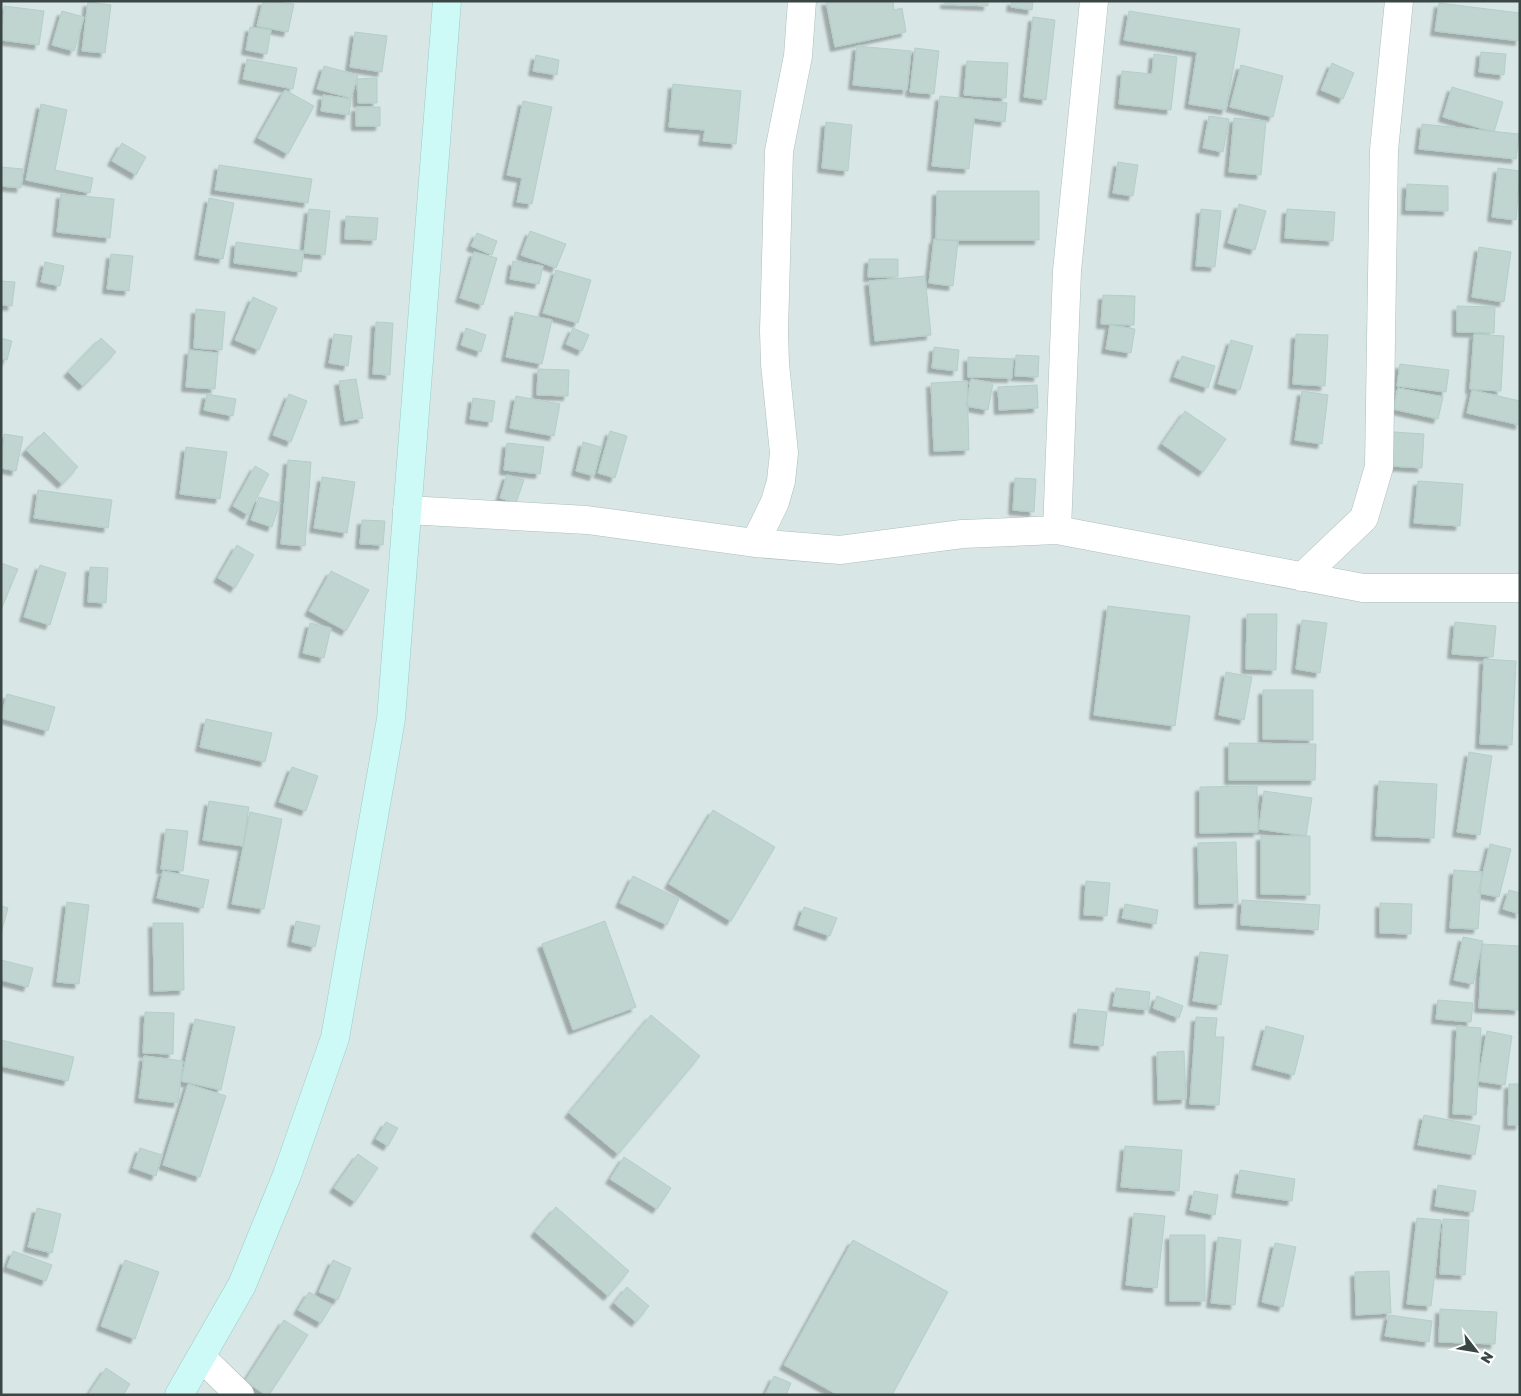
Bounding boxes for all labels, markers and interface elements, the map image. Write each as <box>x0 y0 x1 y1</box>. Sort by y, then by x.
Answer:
north arrow <box>1451 1326 1501 1376</box>
text: N <box>1478 1349 1498 1367</box>

